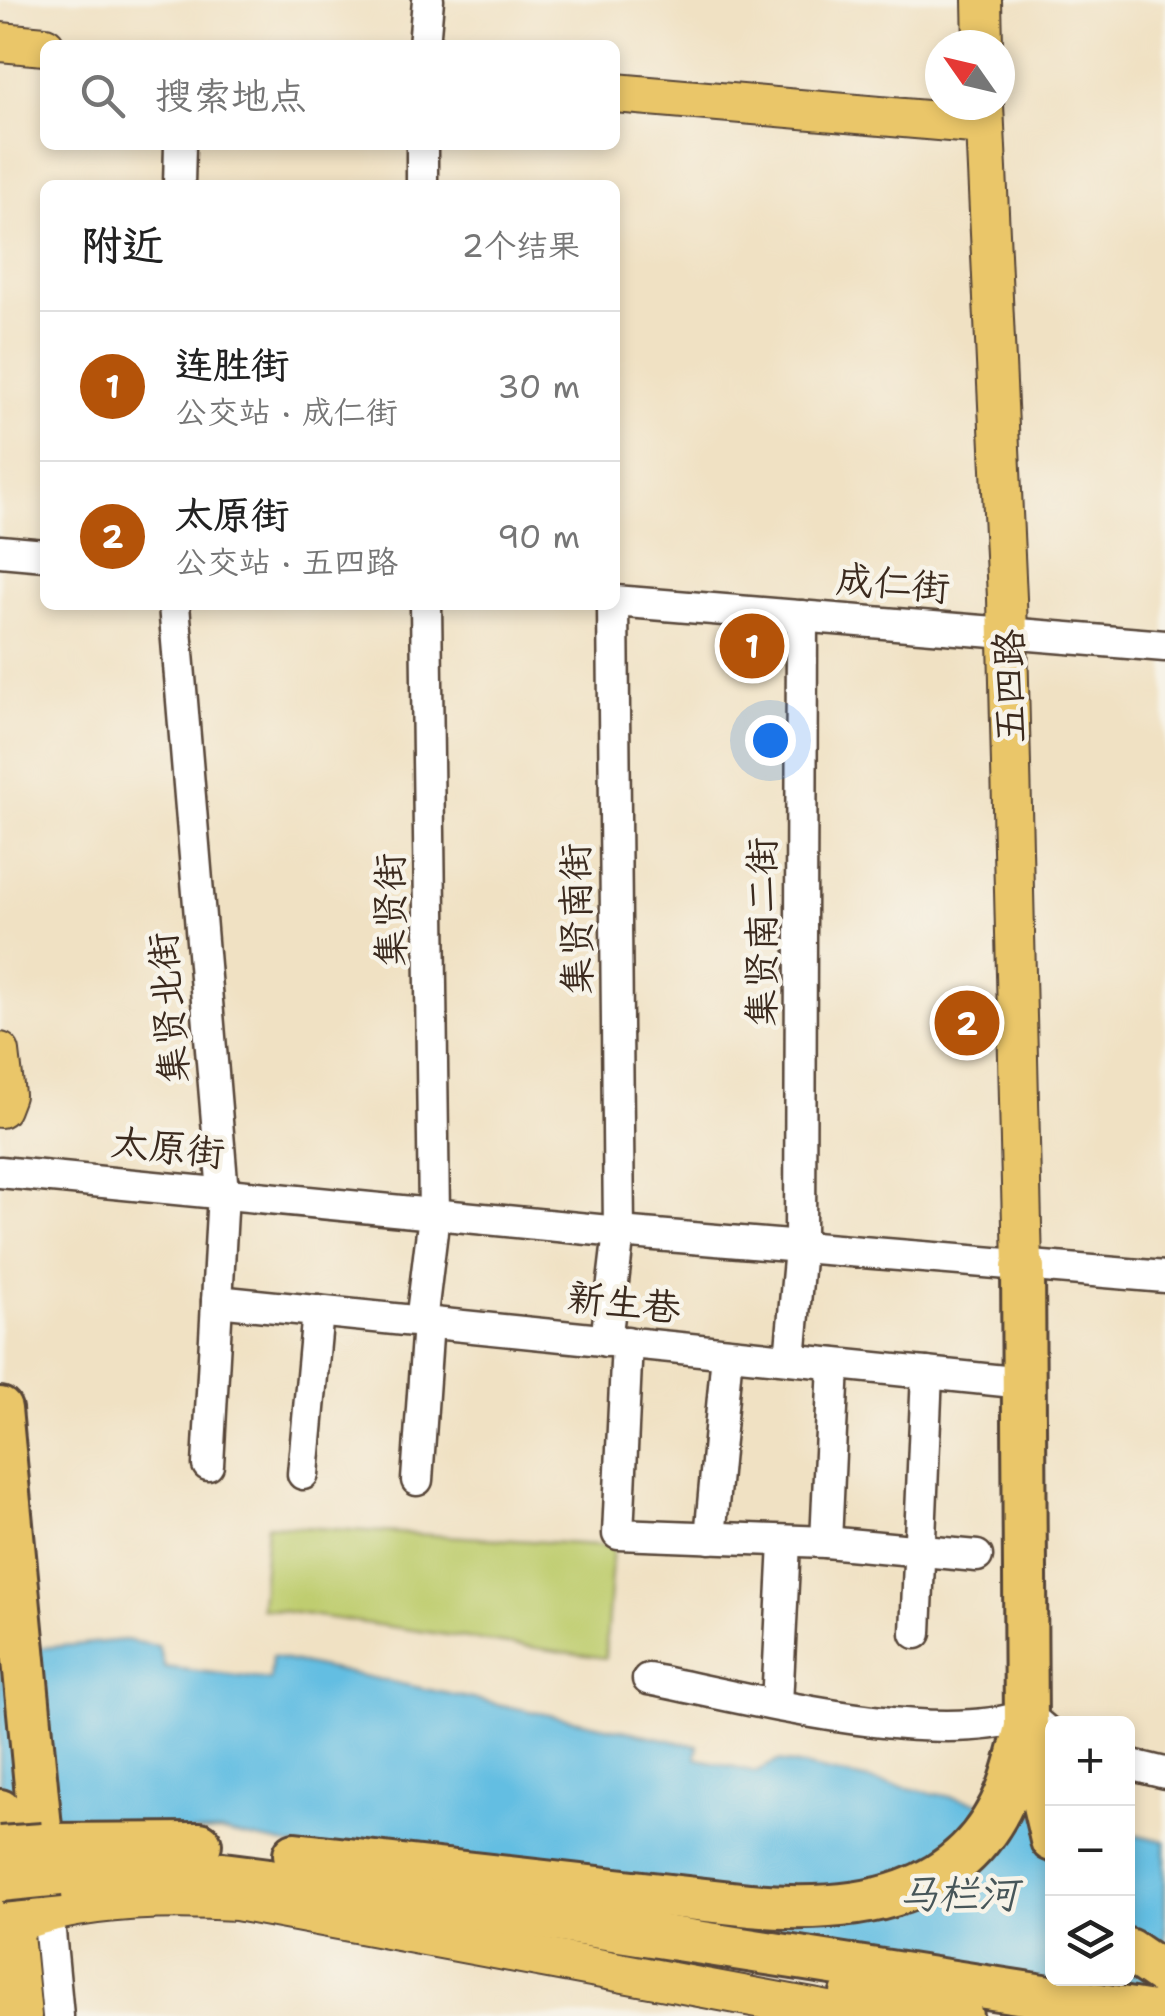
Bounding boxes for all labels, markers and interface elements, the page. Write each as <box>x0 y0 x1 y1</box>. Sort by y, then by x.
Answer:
north arrow <box>925 30 1015 120</box>
search box <box>40 40 620 150</box>
icon: search <box>75 68 130 123</box>
text: 搜索地点 <box>155 70 307 121</box>
text: 附近 <box>80 217 164 273</box>
text: 2个结果 <box>462 224 580 267</box>
text: 连胜街 <box>175 339 289 390</box>
text: 1 <box>105 365 120 408</box>
text: 30 m <box>497 365 580 408</box>
text: 公交站 · 成仁街 <box>175 390 398 433</box>
text: 太原街 <box>175 489 289 540</box>
text: 2 <box>101 515 124 558</box>
text: 90 m <box>497 515 580 558</box>
text: 公交站 · 五四路 <box>175 540 398 583</box>
street label: 成仁街 <box>834 553 952 613</box>
pin: 1 <box>720 608 784 684</box>
street label: 五四路 <box>983 629 1035 743</box>
your location <box>745 715 796 766</box>
street label: 集贤南二街 <box>736 837 787 1027</box>
street label: 集贤南街 <box>549 843 603 995</box>
street label: 集贤街 <box>364 853 416 967</box>
street label: 集贤北街 <box>136 930 200 1086</box>
pin: 2 <box>934 986 1000 1060</box>
street label: 太原街 <box>109 1116 227 1178</box>
street label: 新生巷 <box>565 1271 683 1333</box>
map controls <box>1045 1716 1135 1986</box>
button: + <box>1045 1716 1135 1806</box>
button: − <box>1045 1806 1135 1896</box>
water label: 马栏河 <box>898 1867 1024 1921</box>
button: layers <box>1045 1896 1135 1986</box>

